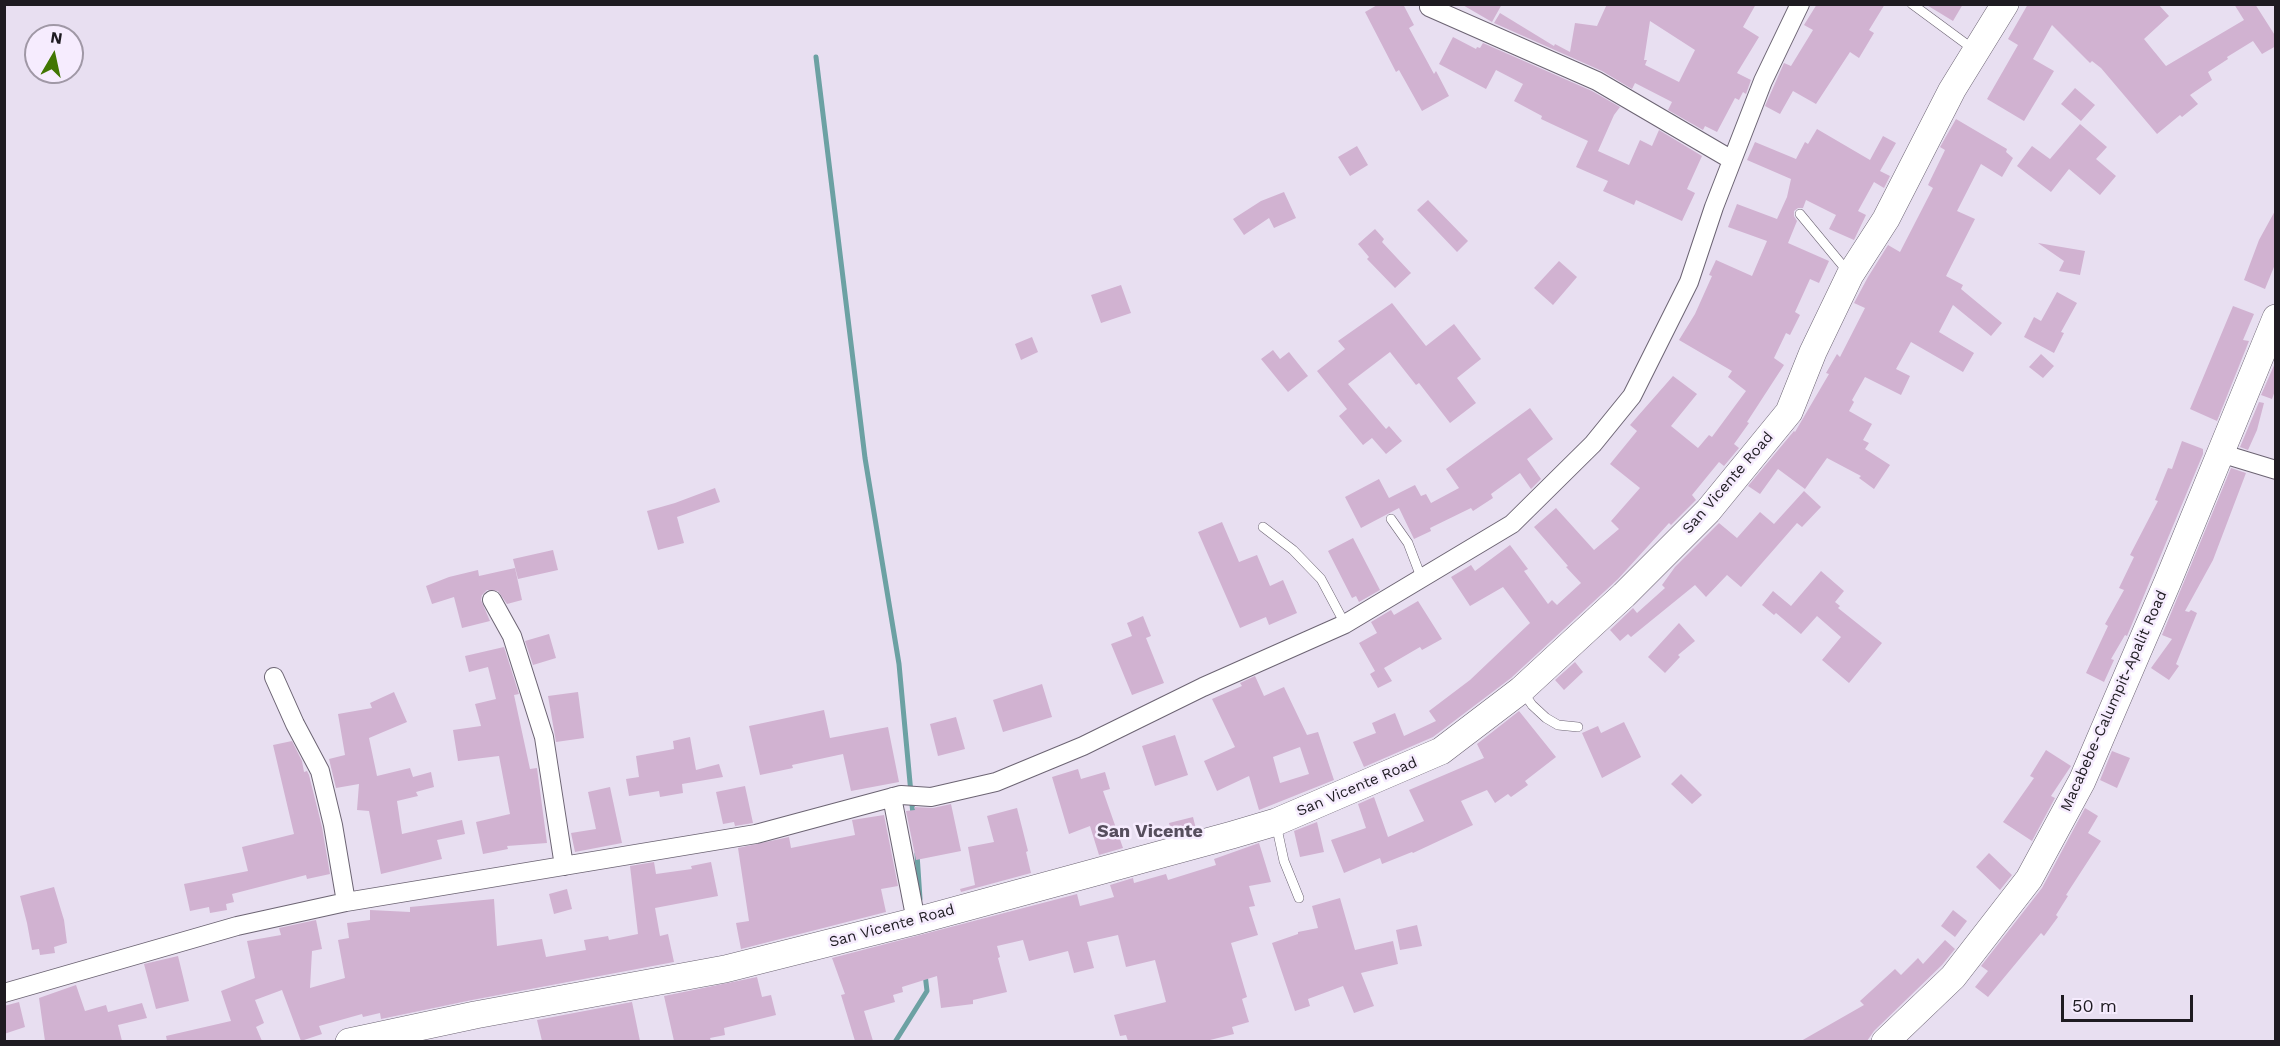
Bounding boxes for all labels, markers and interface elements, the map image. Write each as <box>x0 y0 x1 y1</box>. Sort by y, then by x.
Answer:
north arrow <box>24 24 84 84</box>
text: N <box>49 27 64 48</box>
street label: San Vicente Road <box>1679 428 1777 538</box>
street label: Macabebe-Calumpit-Apalit Road <box>2057 588 2171 814</box>
street label: San Vicente Road <box>1294 754 1420 820</box>
district label: San Vicente <box>1097 821 1203 843</box>
street label: San Vicente Road <box>827 901 957 951</box>
scale bar <box>2064 983 2196 1021</box>
text: 50 m <box>2072 995 2117 1016</box>

